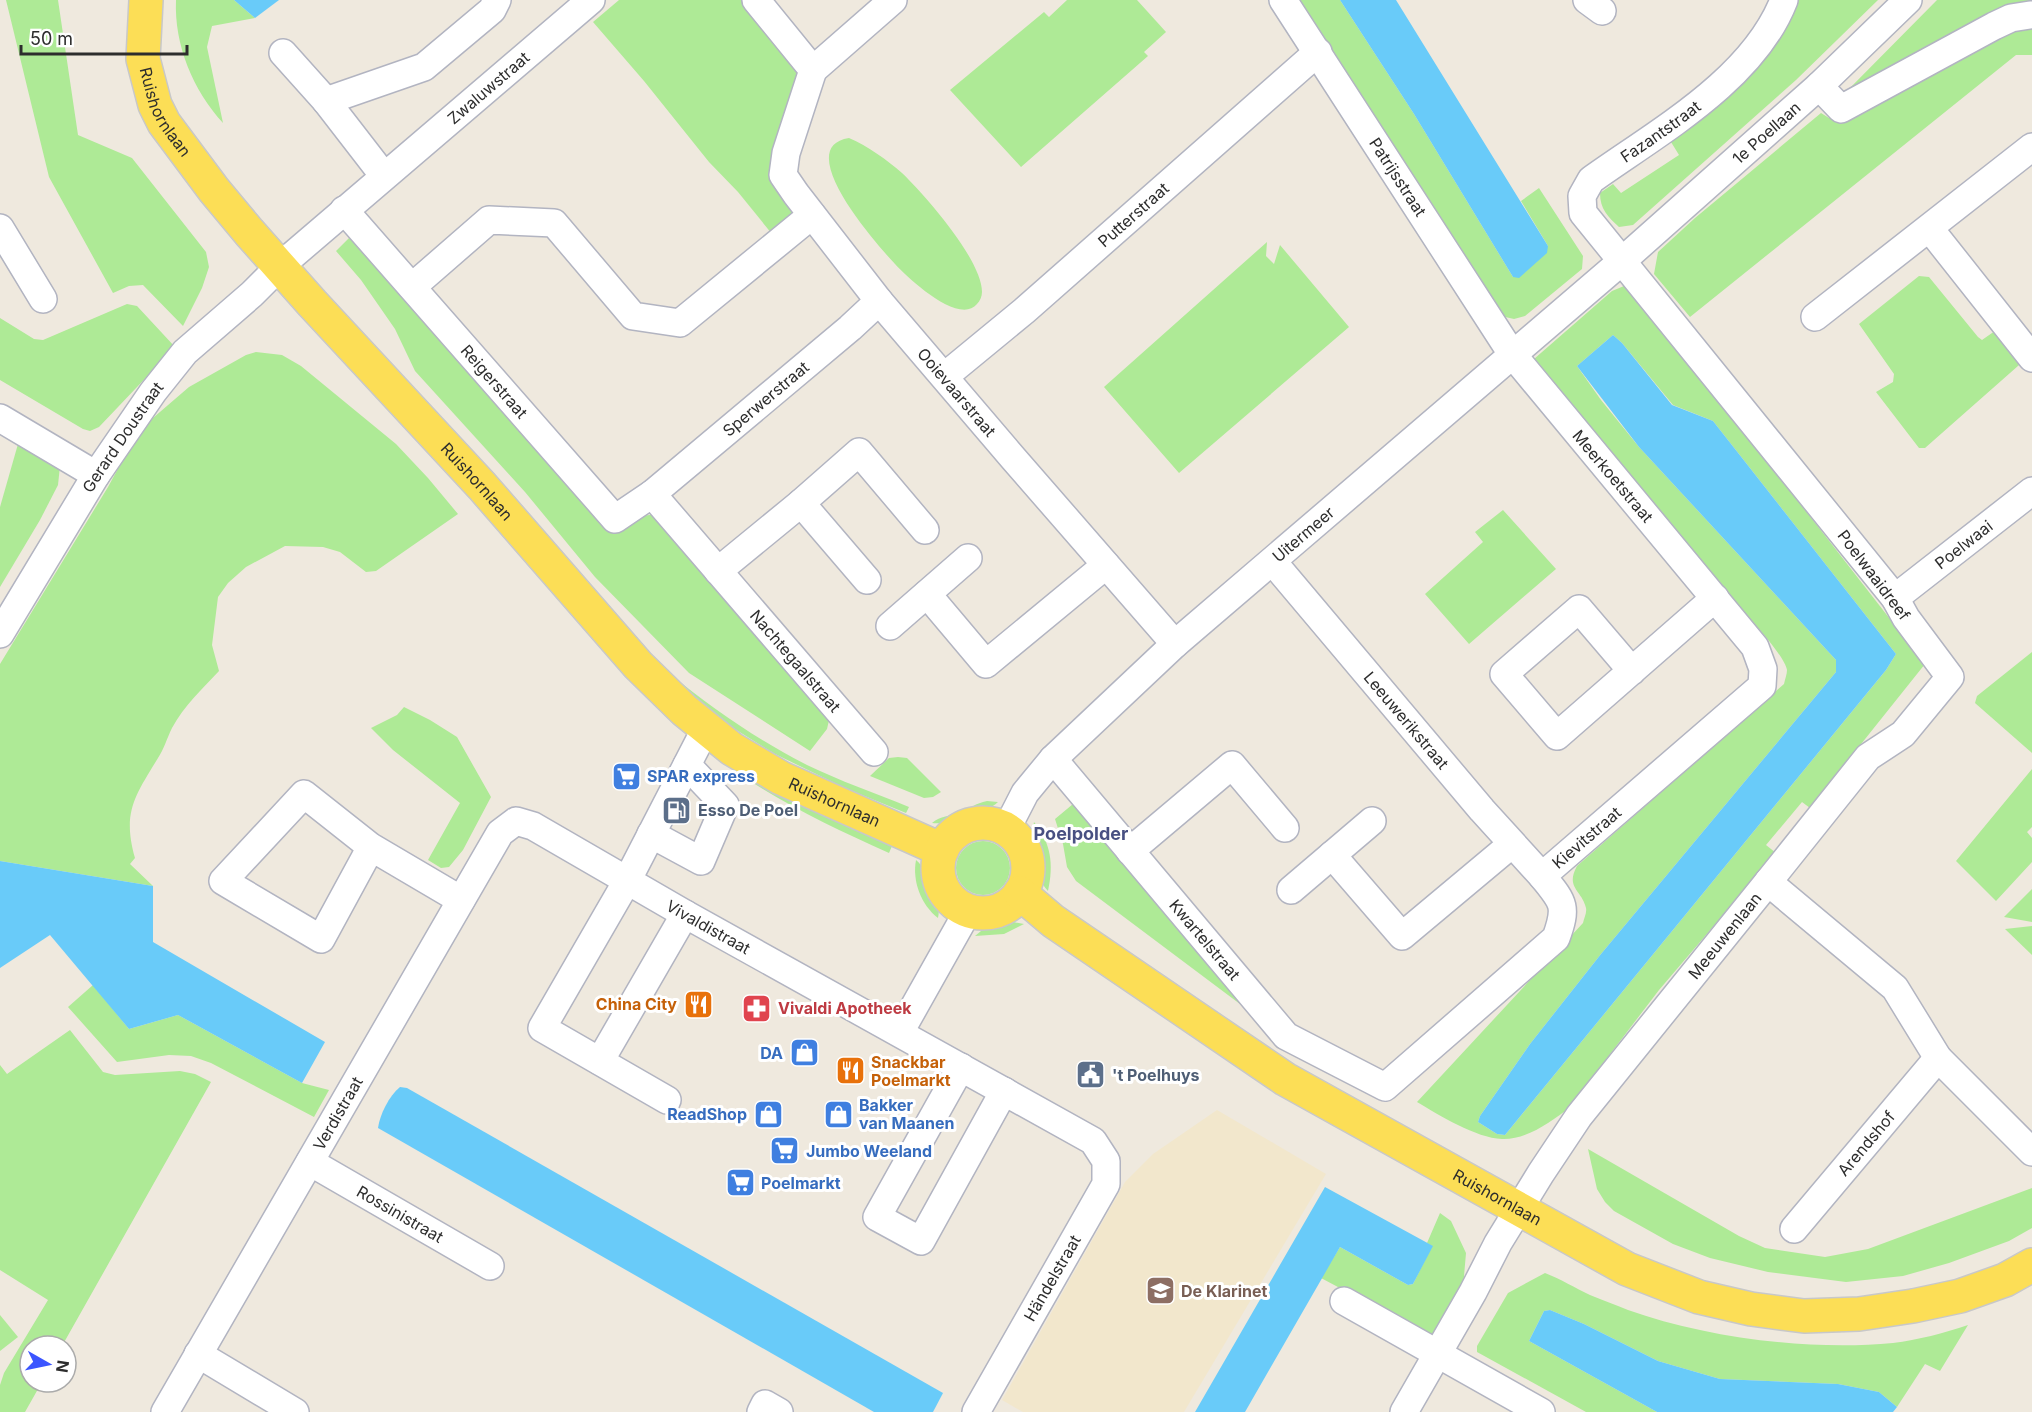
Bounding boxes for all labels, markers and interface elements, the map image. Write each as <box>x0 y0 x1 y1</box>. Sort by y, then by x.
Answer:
scale bar <box>21 18 188 56</box>
text: 50 m <box>30 28 73 49</box>
street label: Zwaluwstraat <box>443 47 533 128</box>
street label: Ruishornlaan <box>136 65 196 161</box>
street label: Fazantstraat <box>1617 96 1705 167</box>
street label: 1e Poellaan <box>1728 97 1805 168</box>
street label: Patrijsstraat <box>1365 134 1431 220</box>
street label: Putterstraat <box>1094 178 1173 251</box>
street label: Reigerstraat <box>457 340 532 422</box>
street label: Ooievaarstraat <box>913 344 1000 441</box>
street label: Sperwerstraat <box>718 357 813 441</box>
street label: Gerard Doustraat <box>78 378 167 496</box>
street label: Meerkoetstraat <box>1568 426 1658 526</box>
street label: Ruishornlaan <box>437 438 517 525</box>
street label: Uitermeer <box>1268 502 1338 566</box>
street label: Poelwaai <box>1931 516 1996 573</box>
street label: Poelwaaidreef <box>1834 526 1915 624</box>
street label: Nachtegaalstraat <box>746 605 845 716</box>
street label: Leeuwerikstraat <box>1360 668 1453 773</box>
supermarket icon: SPAR express <box>610 760 642 792</box>
place label: SPAR express <box>647 766 755 786</box>
street label: Ruishornlaan <box>786 773 883 831</box>
fuel station icon: Esso De Poel <box>661 794 693 826</box>
place label: Esso De Poel <box>698 800 798 820</box>
street label: Kievitstraat <box>1548 802 1625 873</box>
district label: Poelpolder <box>1034 823 1128 844</box>
street label: Meeuwenlaan <box>1684 888 1766 983</box>
street label: Vivaldistraat <box>663 895 754 958</box>
street label: Kwartelstraat <box>1165 895 1245 984</box>
restaurant icon: China City <box>682 988 714 1020</box>
pharmacy icon: Vivaldi Apotheek <box>741 992 773 1024</box>
place label: China City <box>596 994 677 1014</box>
place label: Vivaldi Apotheek <box>778 998 912 1018</box>
shop icon: DA <box>788 1037 820 1069</box>
place label: DA <box>760 1043 783 1063</box>
place label: Snackbar Poelmarkt <box>871 1052 951 1090</box>
restaurant icon: Snackbar Poelmarkt <box>834 1055 866 1087</box>
public building icon: 't Poelhuys <box>1075 1059 1107 1091</box>
place label: 't Poelhuys <box>1112 1065 1200 1085</box>
street label: Verdistraat <box>309 1073 367 1154</box>
place label: Bakker van Maanen <box>859 1095 954 1133</box>
shop icon: ReadShop <box>752 1098 784 1130</box>
shop icon: Bakker van Maanen <box>822 1098 854 1130</box>
place label: ReadShop <box>667 1104 747 1124</box>
street label: Arendshof <box>1833 1107 1899 1180</box>
supermarket icon: Jumbo Weeland <box>769 1135 801 1167</box>
place label: Jumbo Weeland <box>806 1141 932 1161</box>
street label: Ruishornlaan <box>1450 1164 1545 1230</box>
supermarket icon: Poelmarkt <box>724 1167 756 1199</box>
place label: Poelmarkt <box>761 1173 841 1193</box>
street label: Rossinistraat <box>353 1181 447 1247</box>
street label: Händelstraat <box>1019 1231 1085 1325</box>
school or university icon: De Klarinet <box>1144 1275 1176 1307</box>
place label: De Klarinet <box>1181 1281 1267 1301</box>
north arrow <box>18 1334 78 1394</box>
text: N <box>52 1359 74 1374</box>

